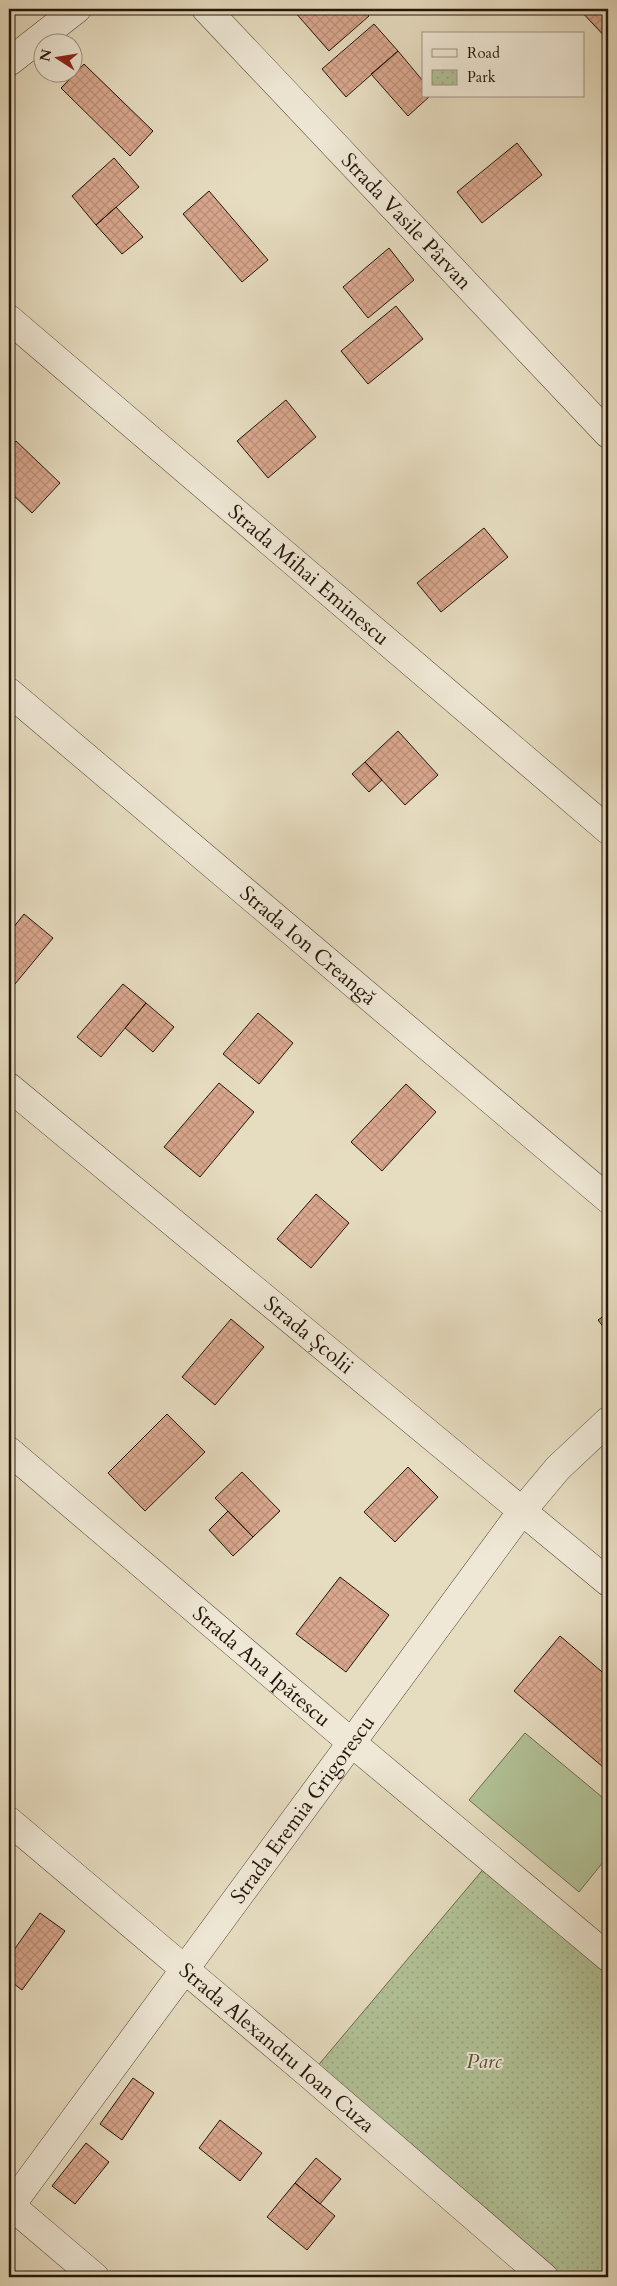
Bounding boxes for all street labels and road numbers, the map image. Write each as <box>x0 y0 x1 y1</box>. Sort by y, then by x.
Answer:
street label: Strada Vasile Pârvan <box>334 147 478 296</box>
street label: Strada Mihai Eminescu <box>221 498 395 652</box>
street label: Strada Ion Creangă <box>233 879 383 1012</box>
street label: Strada Școlii <box>258 1289 360 1381</box>
street label: Strada Ana Ipătescu <box>186 1599 337 1734</box>
street label: Strada Eremia Grigorescu <box>224 1710 382 1910</box>
street label: Strada Alexandru Ioan Cuza <box>173 1957 381 2140</box>

